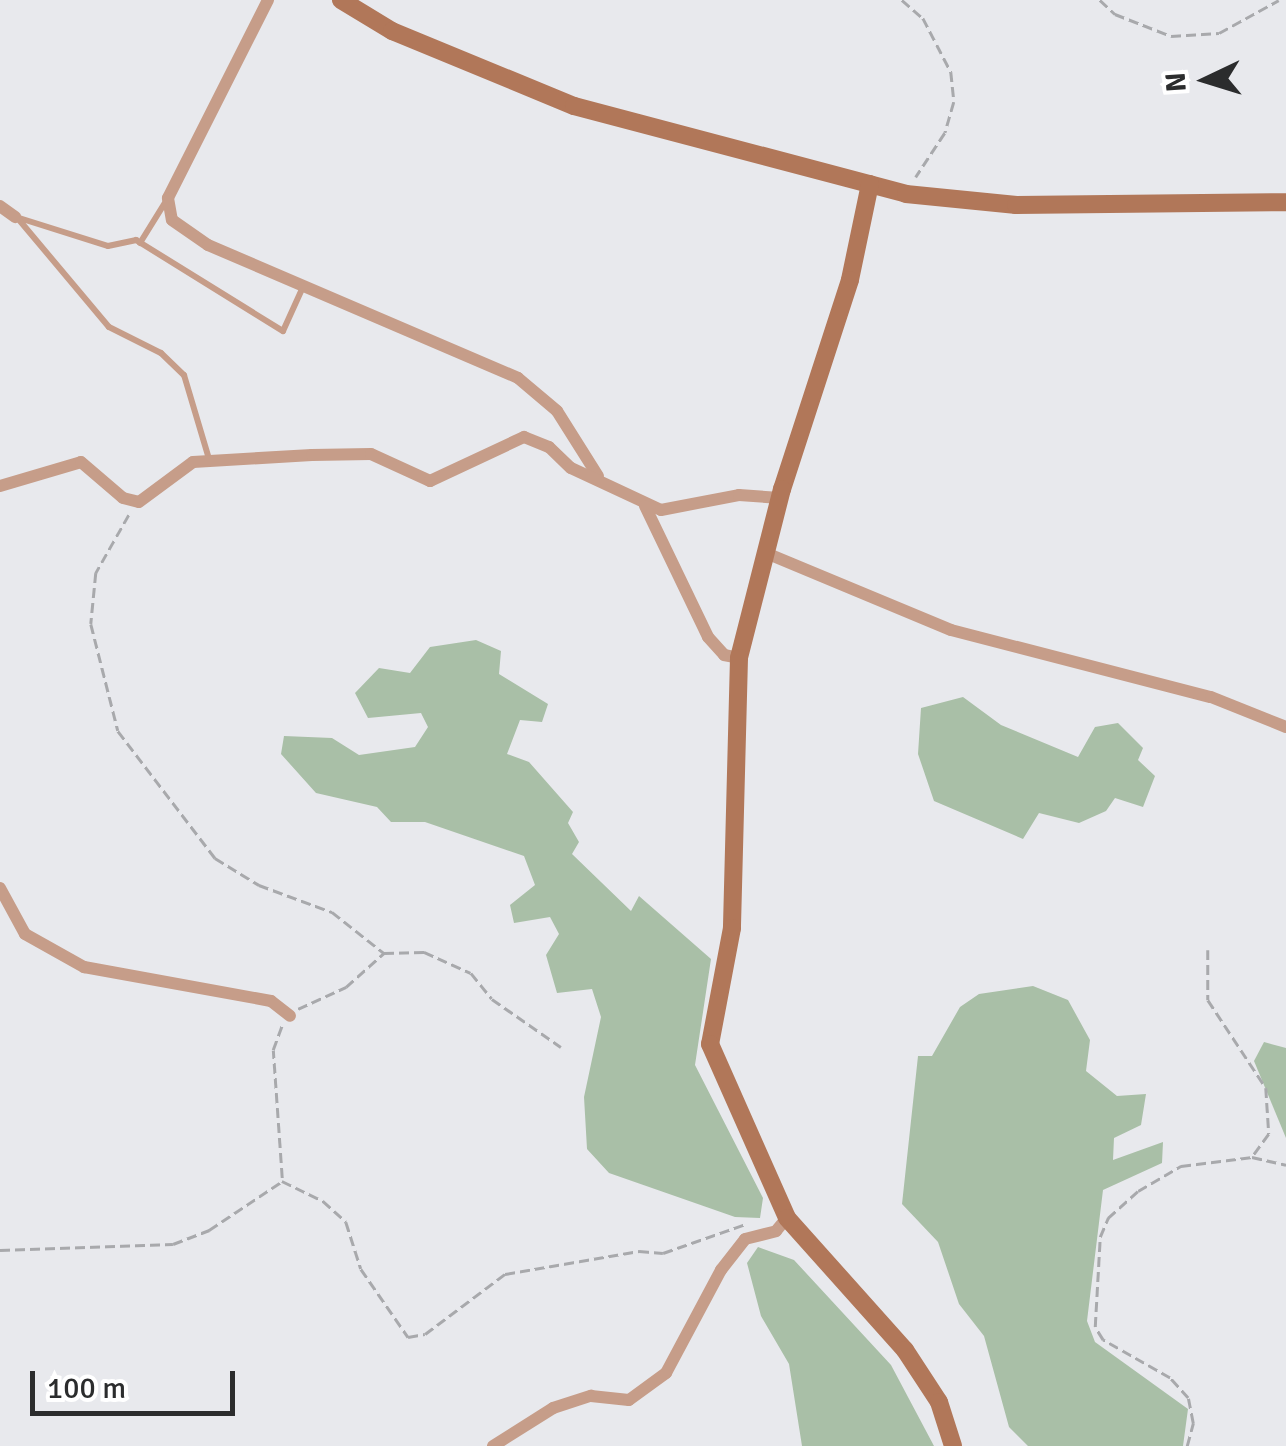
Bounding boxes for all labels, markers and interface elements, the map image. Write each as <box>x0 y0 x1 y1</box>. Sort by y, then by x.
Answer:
north arrow <box>1156 30 1256 130</box>
text: N <box>1158 71 1194 93</box>
scale bar <box>35 1351 240 1413</box>
text: 100 m <box>47 1370 126 1407</box>

